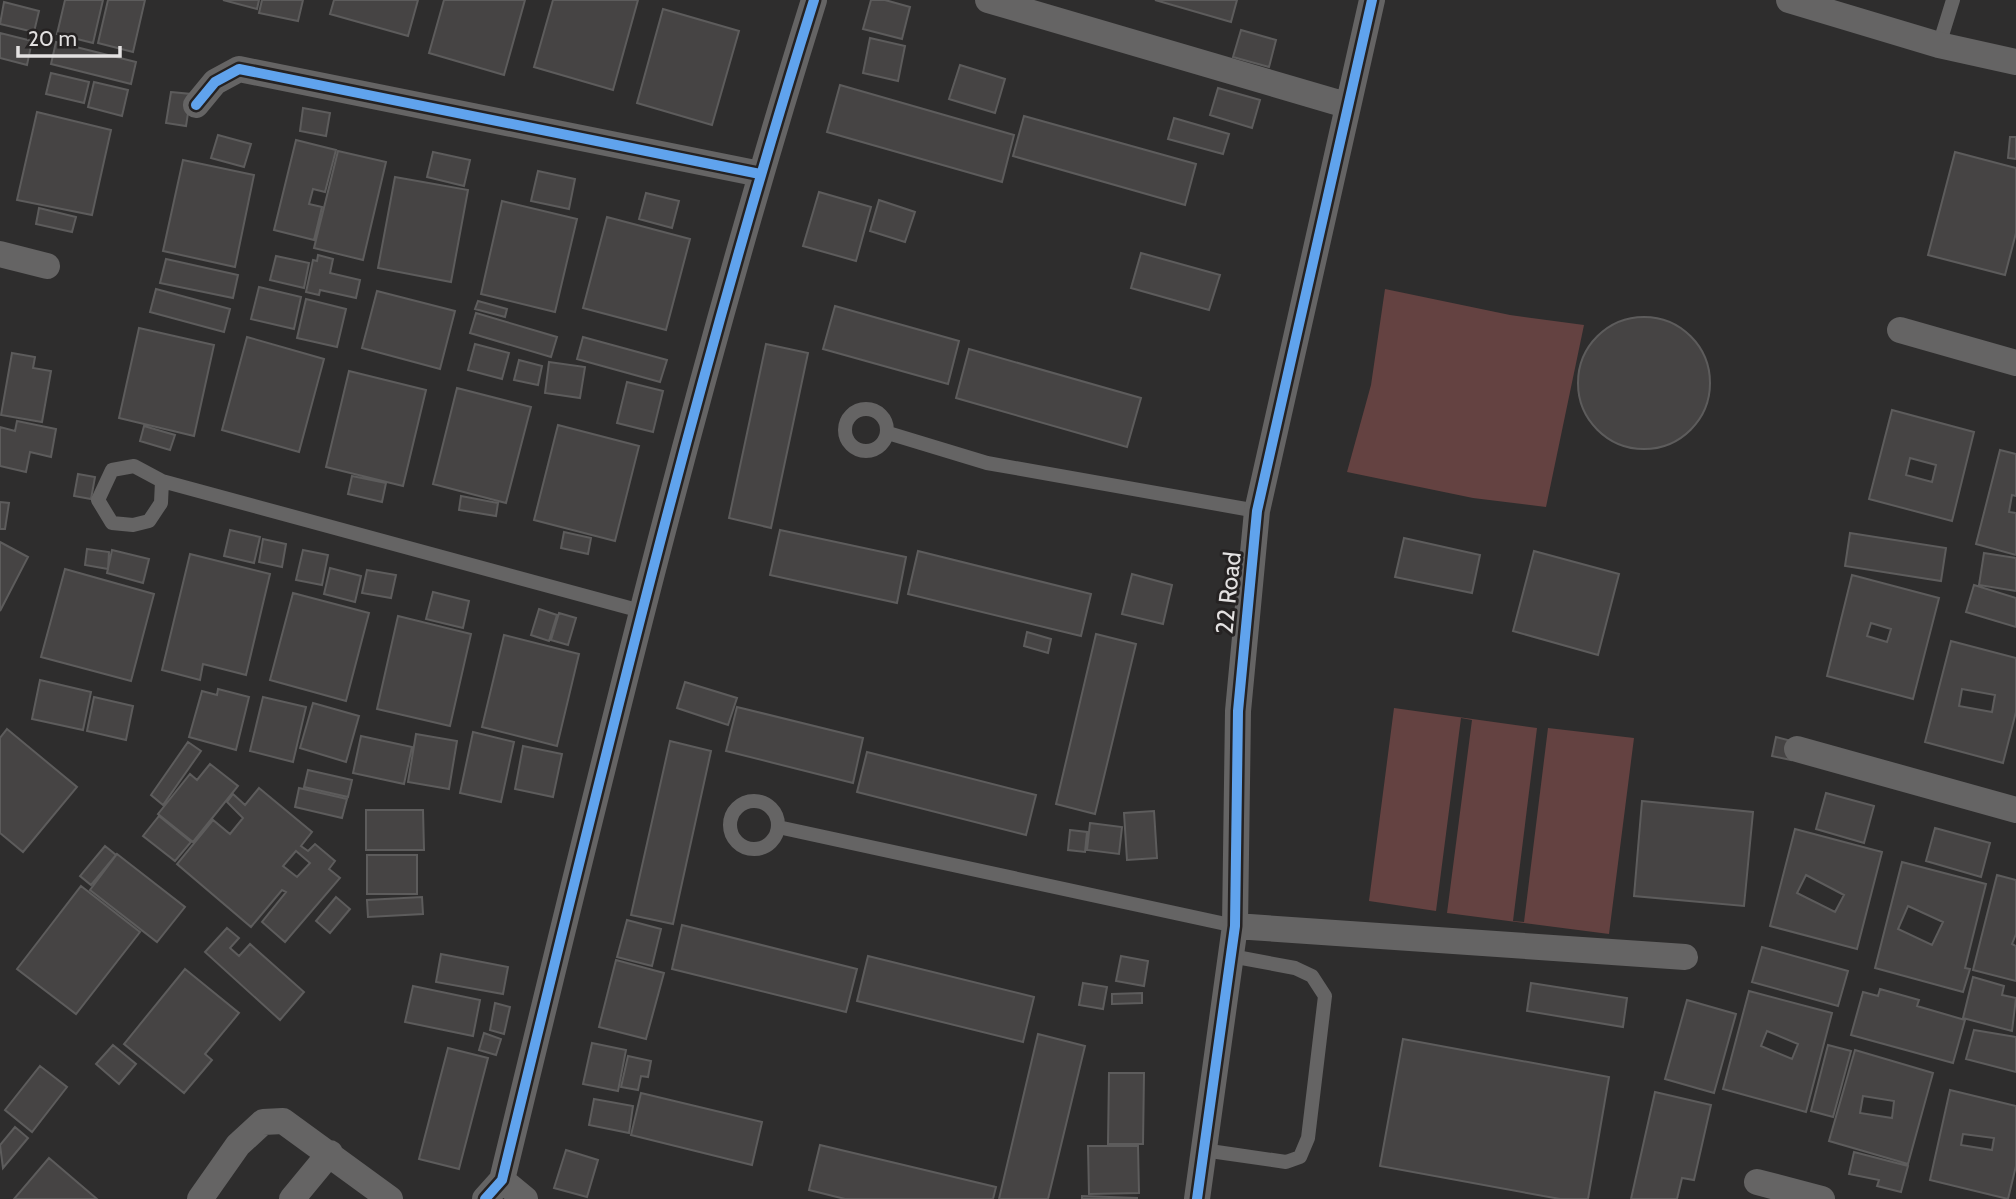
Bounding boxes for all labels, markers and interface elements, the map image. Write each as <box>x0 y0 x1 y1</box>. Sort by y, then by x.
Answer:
scale bar <box>18 14 119 58</box>
text: 20 m <box>28 26 77 51</box>
street label: 22 Road <box>1209 550 1247 636</box>

